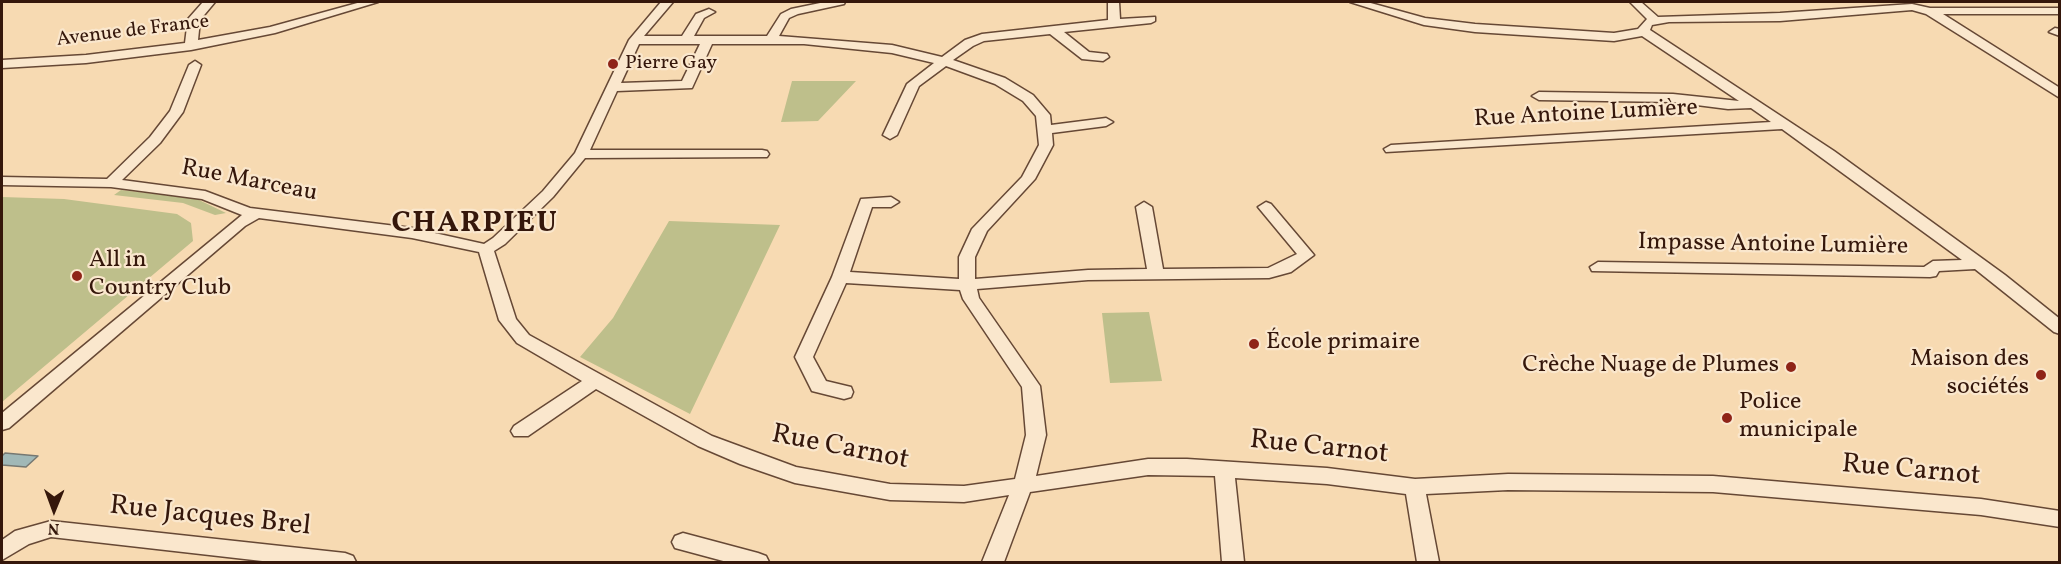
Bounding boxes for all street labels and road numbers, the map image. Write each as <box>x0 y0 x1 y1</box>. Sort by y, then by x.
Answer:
street label: Avenue de France <box>55 11 211 53</box>
street label: Rue Antoine Lumière <box>1473 95 1699 135</box>
street label: Rue Marceau <box>178 155 320 209</box>
street label: Impasse Antoine Lumière <box>1638 229 1908 263</box>
street label: Rue Carnot <box>768 419 912 479</box>
street label: Rue Carnot <box>1248 425 1390 473</box>
street label: Rue Carnot <box>1840 449 1982 495</box>
street label: Rue Jacques Brel <box>108 491 312 545</box>

